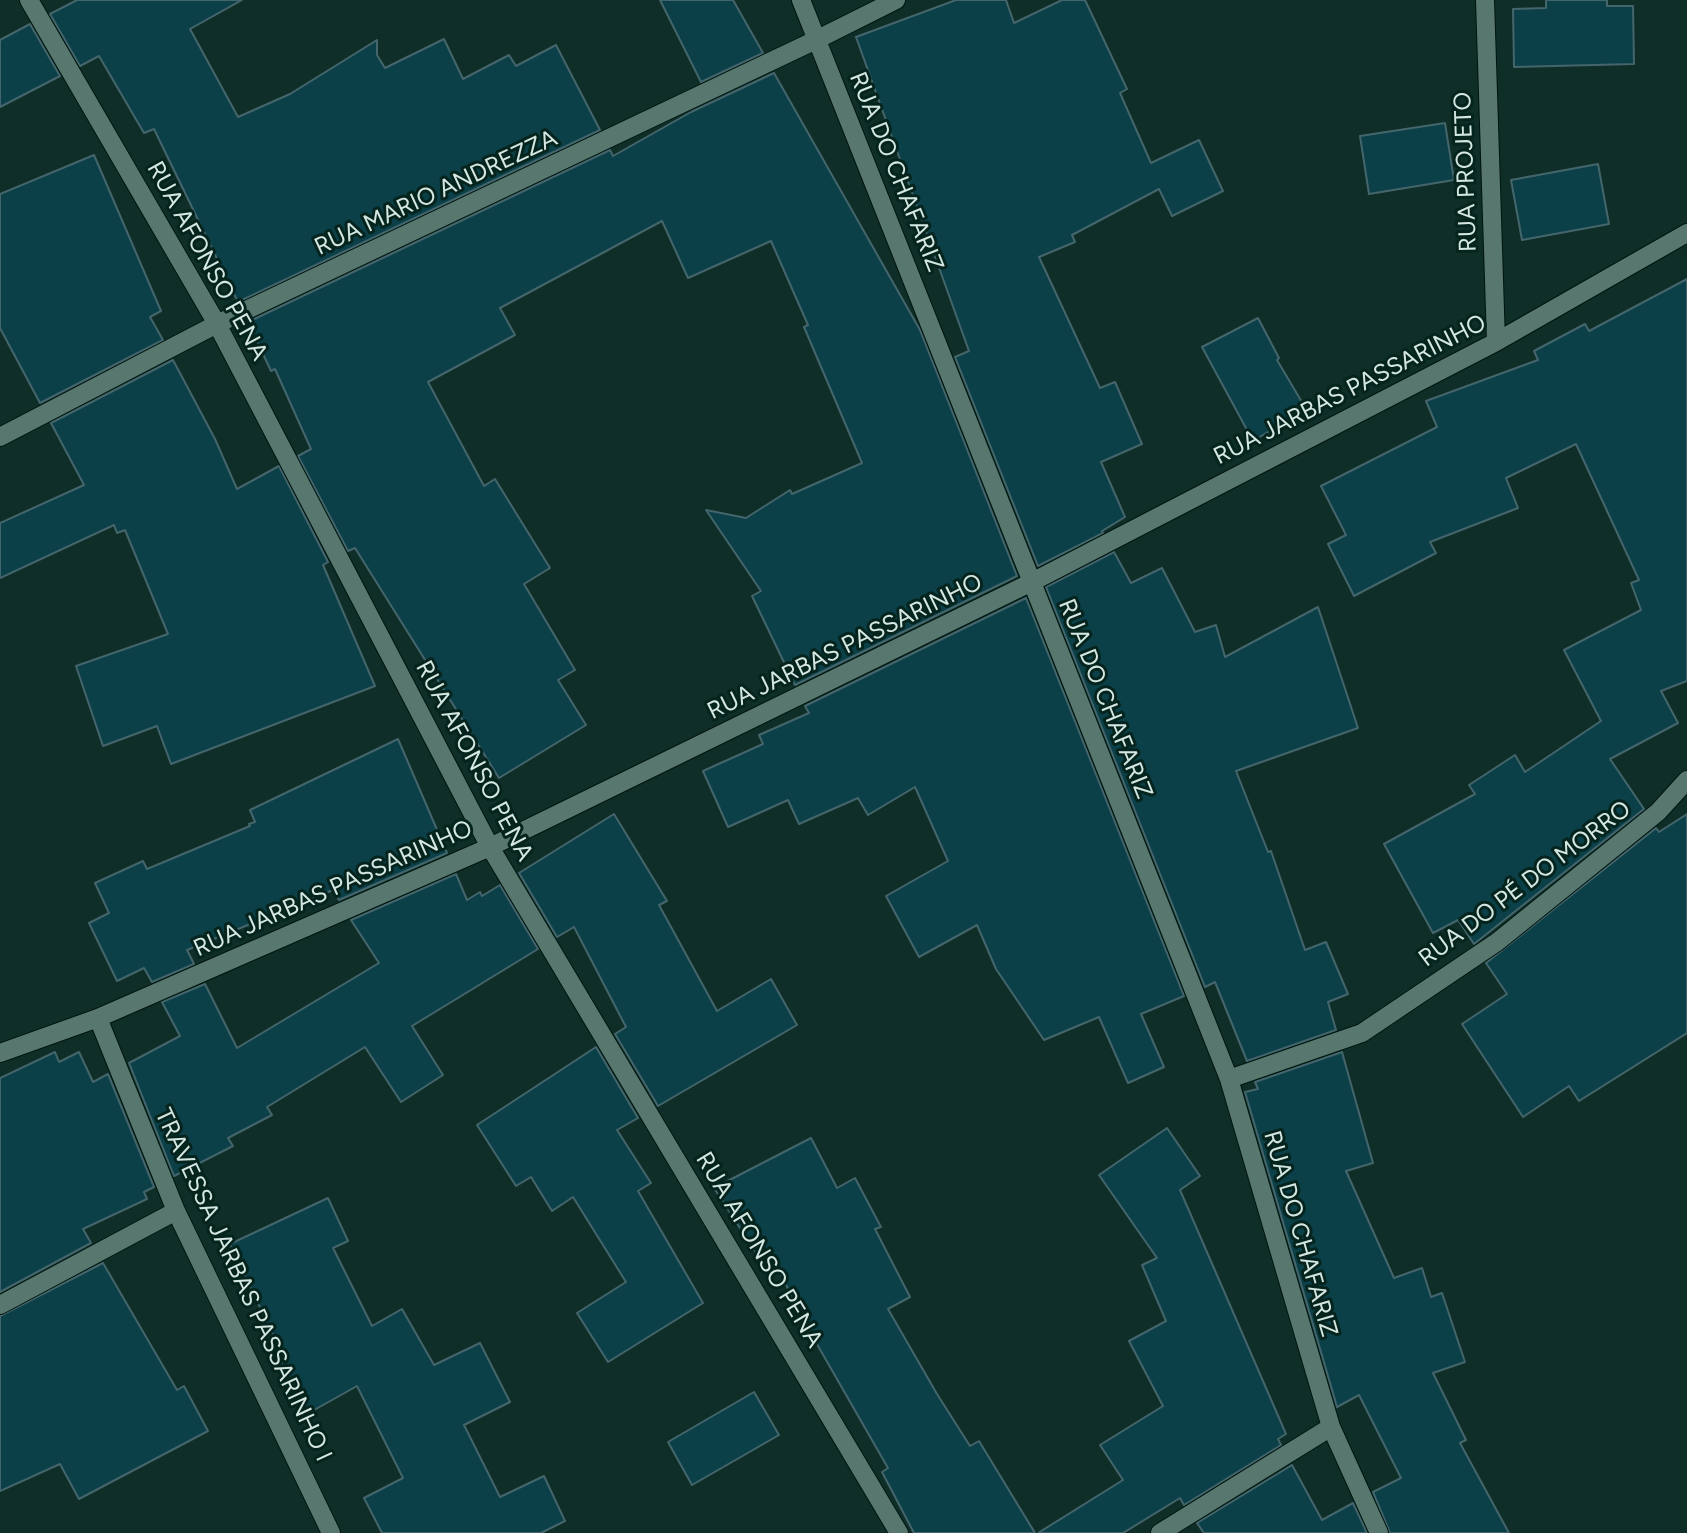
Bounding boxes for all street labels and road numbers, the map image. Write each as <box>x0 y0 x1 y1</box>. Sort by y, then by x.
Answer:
street label: RUA DO CHAFARIZ <box>843 68 949 276</box>
street label: RUA PROJETO <box>1449 91 1483 253</box>
street label: RUA MARIO ANDREZZA <box>310 124 562 262</box>
street label: RUA AFONSO PENA <box>140 157 274 365</box>
street label: RUA JARBAS PASSARINHO <box>1209 309 1491 471</box>
street label: RUA JARBAS PASSARINHO <box>703 568 987 726</box>
street label: RUA DO CHAFARIZ <box>1052 595 1158 803</box>
street label: RUA AFONSO PENA <box>409 656 539 866</box>
street label: RUA DO PÉ DO MORRO <box>1413 795 1637 973</box>
street label: RUA JARBAS PASSARINHO <box>189 814 477 964</box>
street label: TRAVESSA JARBAS PASSARINHO I <box>148 1104 338 1466</box>
street label: RUA DO CHAFARIZ <box>1257 1128 1343 1340</box>
street label: RUA AFONSO PENA <box>689 1147 829 1353</box>

